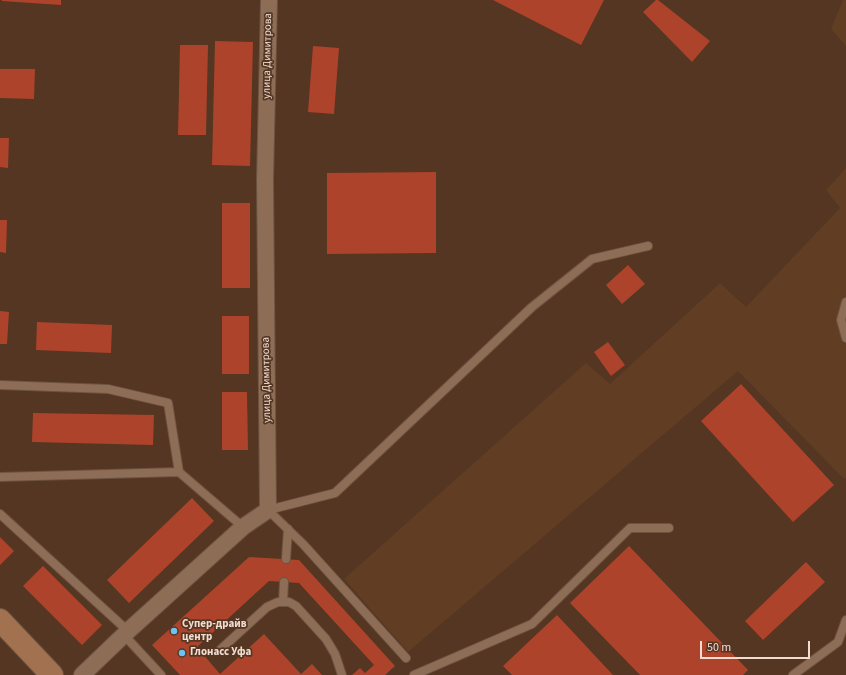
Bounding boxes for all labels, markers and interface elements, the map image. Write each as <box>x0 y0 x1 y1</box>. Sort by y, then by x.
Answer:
street label: улица Димитрова <box>261 13 275 99</box>
street label: улица Димитрова <box>260 337 274 423</box>
place label: Супер-драйв центр <box>182 618 247 644</box>
marker: Супер-драйв центр <box>169 626 179 636</box>
scale bar <box>702 633 812 659</box>
text: 50 m <box>707 639 731 656</box>
place label: Глонасс Уфа <box>190 646 251 660</box>
marker: Глонасс Уфа <box>177 648 187 658</box>

